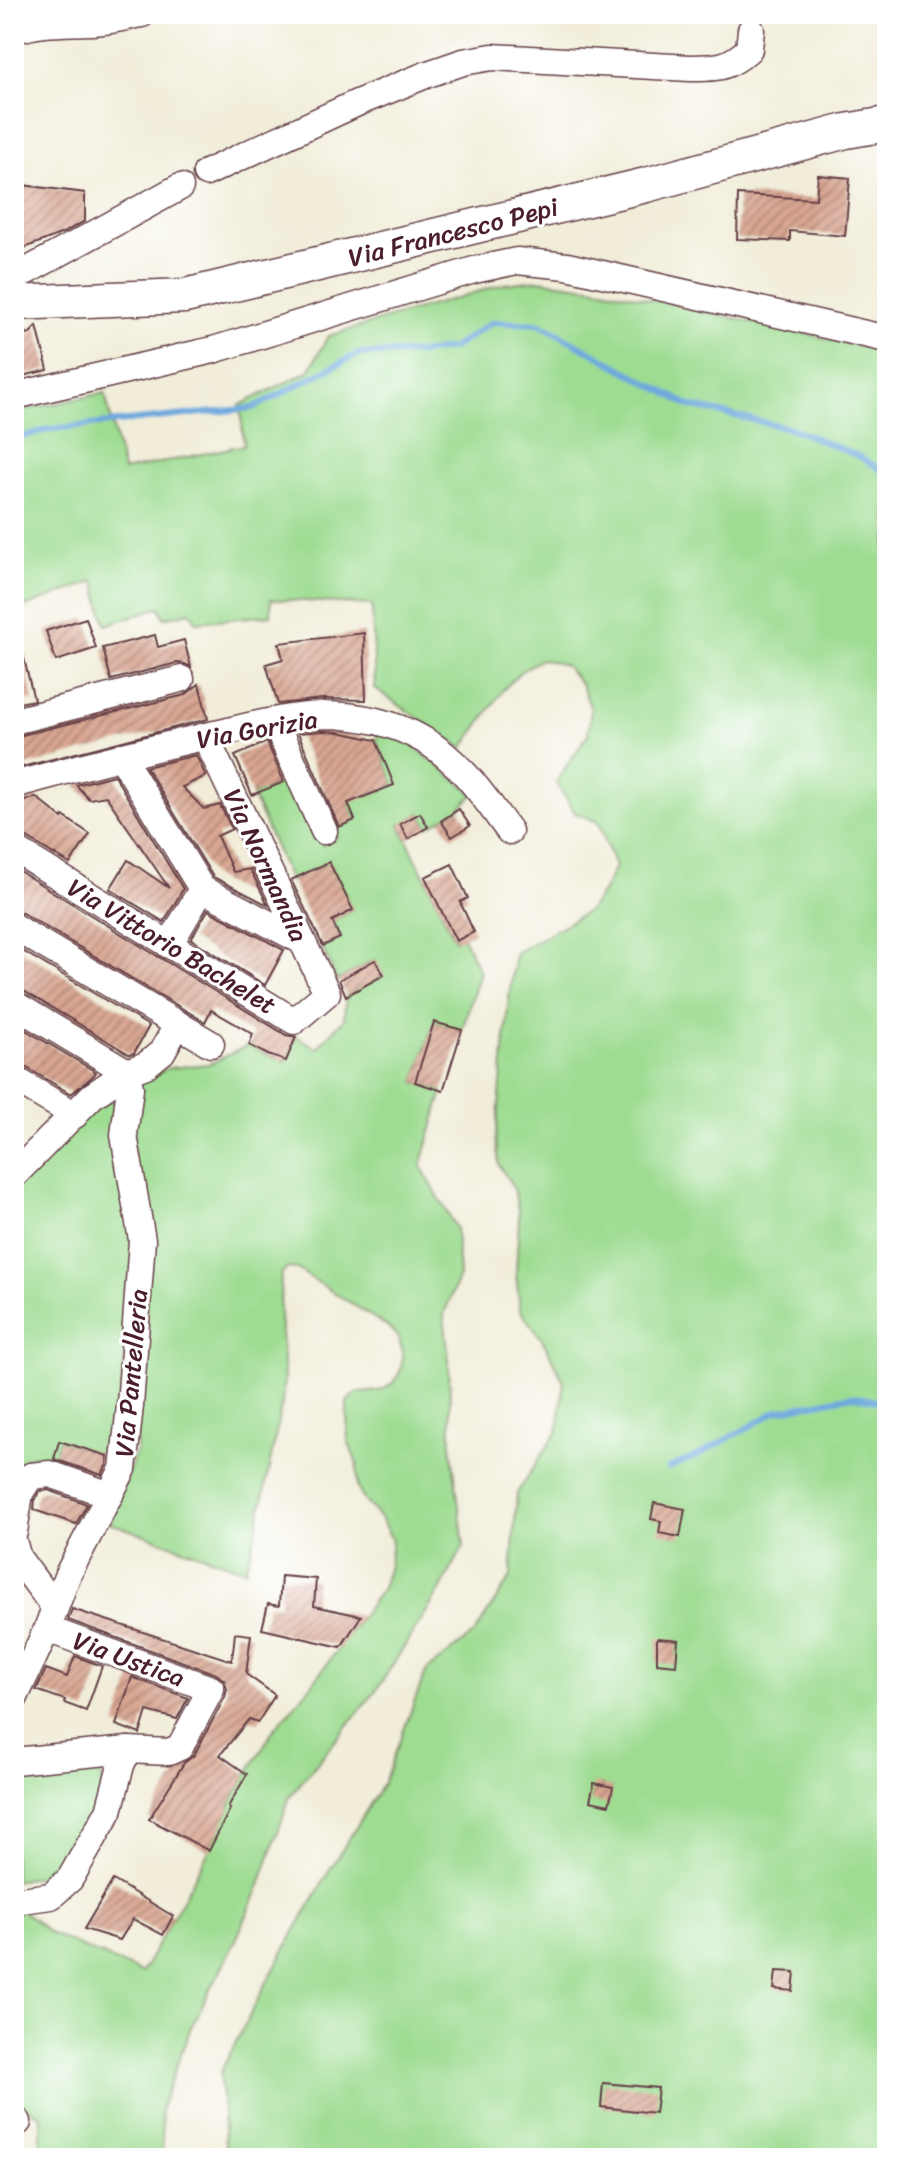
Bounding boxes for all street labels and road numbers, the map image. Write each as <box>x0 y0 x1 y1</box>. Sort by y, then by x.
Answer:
street label: Via Francesco Pepi <box>343 184 564 280</box>
street label: Via Gorizia <box>193 696 321 762</box>
street label: Via Normandia <box>210 780 322 950</box>
street label: Via Vittorio Bachelet <box>58 865 286 1027</box>
street label: Via Pantelleria <box>101 1287 161 1459</box>
street label: Via Ustica <box>67 1618 191 1700</box>

